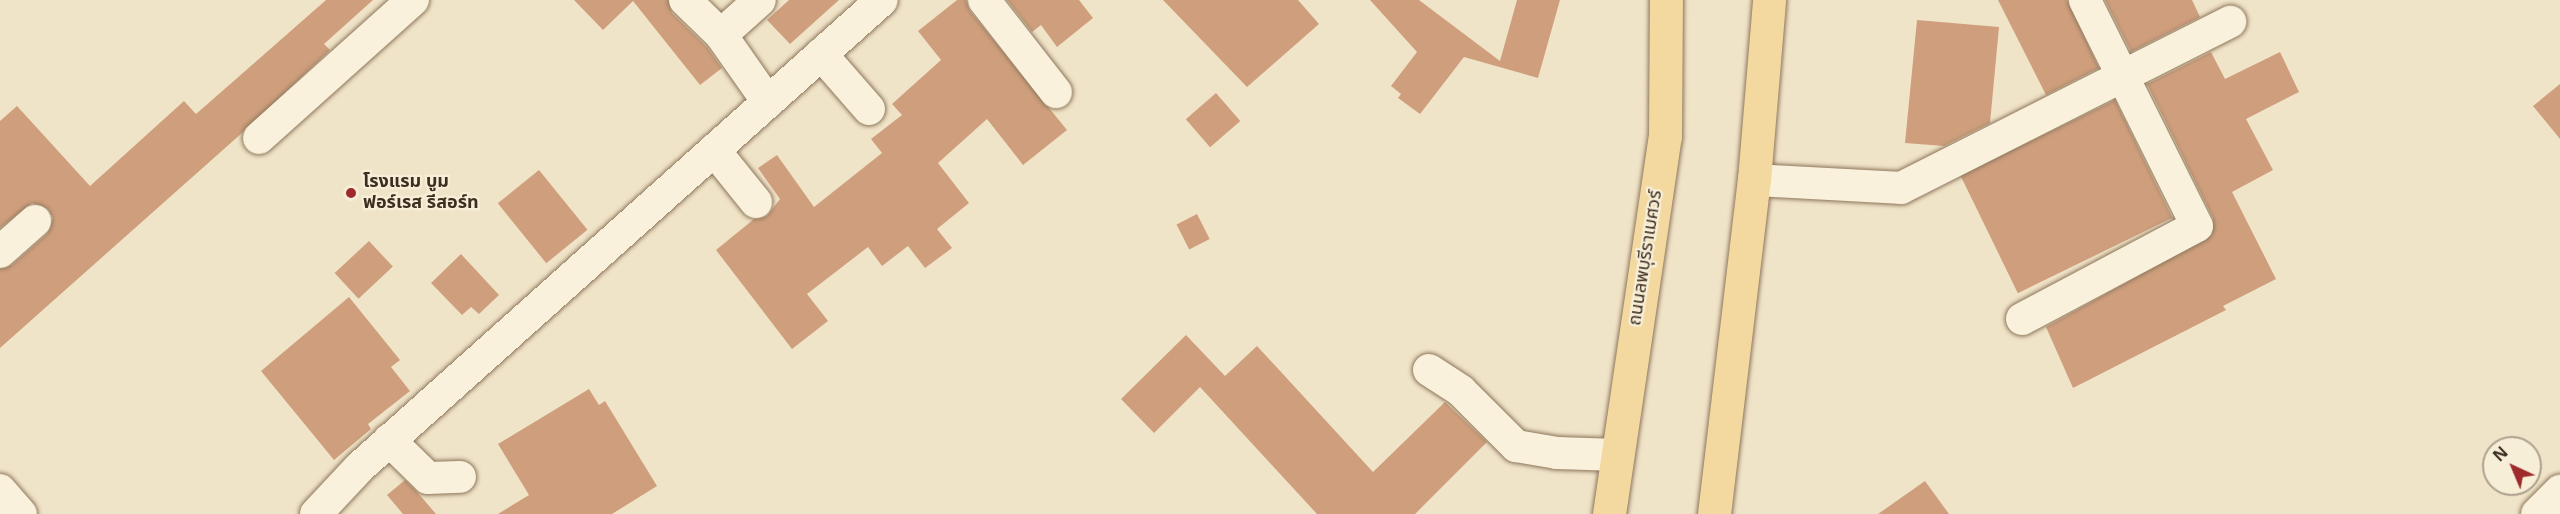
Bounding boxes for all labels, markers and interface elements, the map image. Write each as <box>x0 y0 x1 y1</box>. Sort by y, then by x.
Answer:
place label: โรงแรม บูม ฟอร์เรส รีสอร์ท <box>363 172 479 214</box>
marker: โรงแรม บูม ฟอร์เรส รีสอร์ท <box>344 186 358 200</box>
street label: ถนนลพบุรีราเมศวร์ <box>1625 189 1667 327</box>
north arrow <box>2482 436 2542 496</box>
text: N <box>2488 441 2514 468</box>

